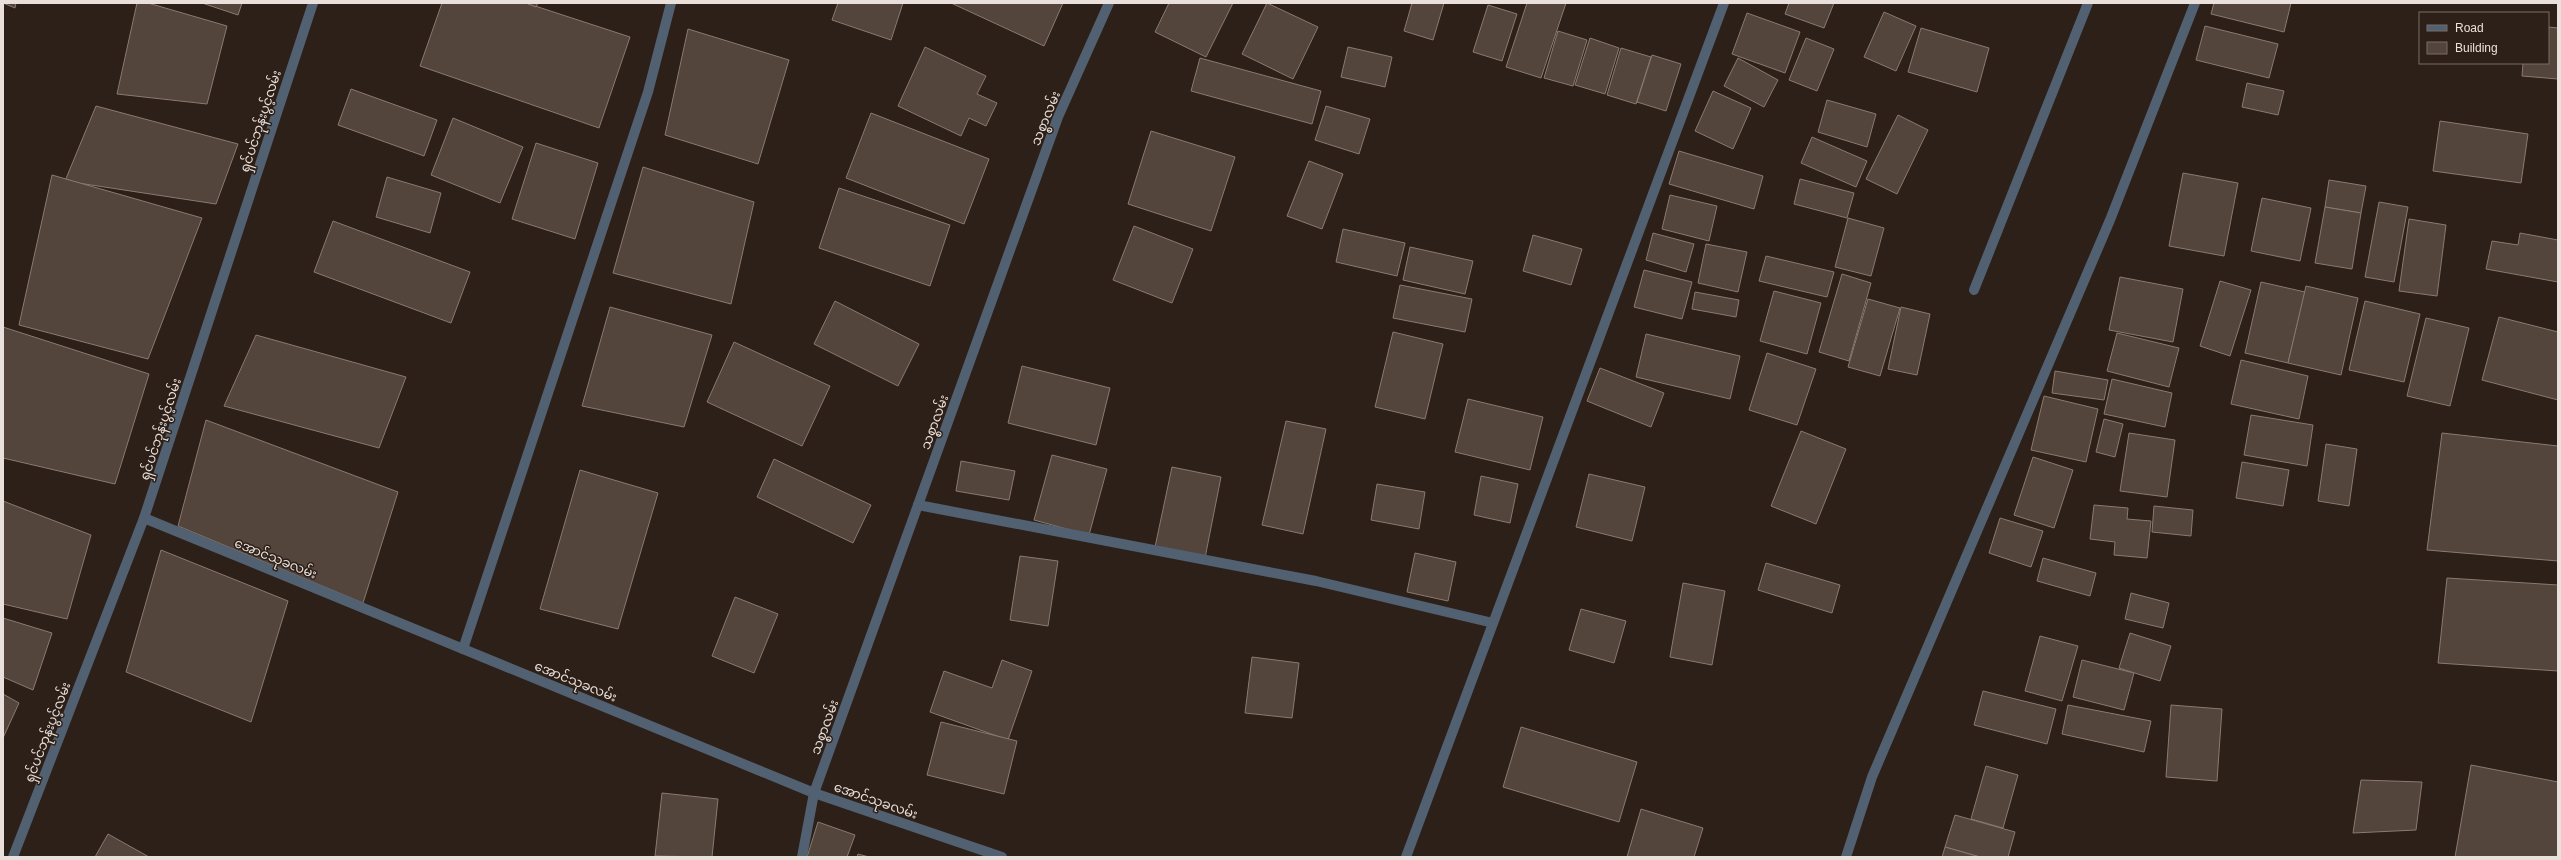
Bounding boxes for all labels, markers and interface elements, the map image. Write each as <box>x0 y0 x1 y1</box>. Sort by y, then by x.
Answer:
legend <box>2419 12 2549 64</box>
text: Road <box>2455 21 2484 35</box>
text: Building <box>2455 41 2498 55</box>
street label: ရှင်ပင်ဘုန်းပွင့်လမ်း <box>236 68 287 175</box>
street label: သစ္စာလမ်း <box>1027 88 1066 149</box>
street label: ရှင်ပင်ဘုန်းပွင့်လမ်း <box>136 376 187 483</box>
street label: သစ္စာလမ်း <box>917 392 954 453</box>
street label: အောင်သုခလမ်း <box>231 534 320 585</box>
street label: အောင်သုခလမ်း <box>531 657 620 708</box>
street label: ရှင်ပင်ဘုန်းပွင့်လမ်း <box>21 680 76 786</box>
street label: သစ္စာလမ်း <box>807 697 844 758</box>
street label: အောင်သုခလမ်း <box>831 778 920 825</box>

